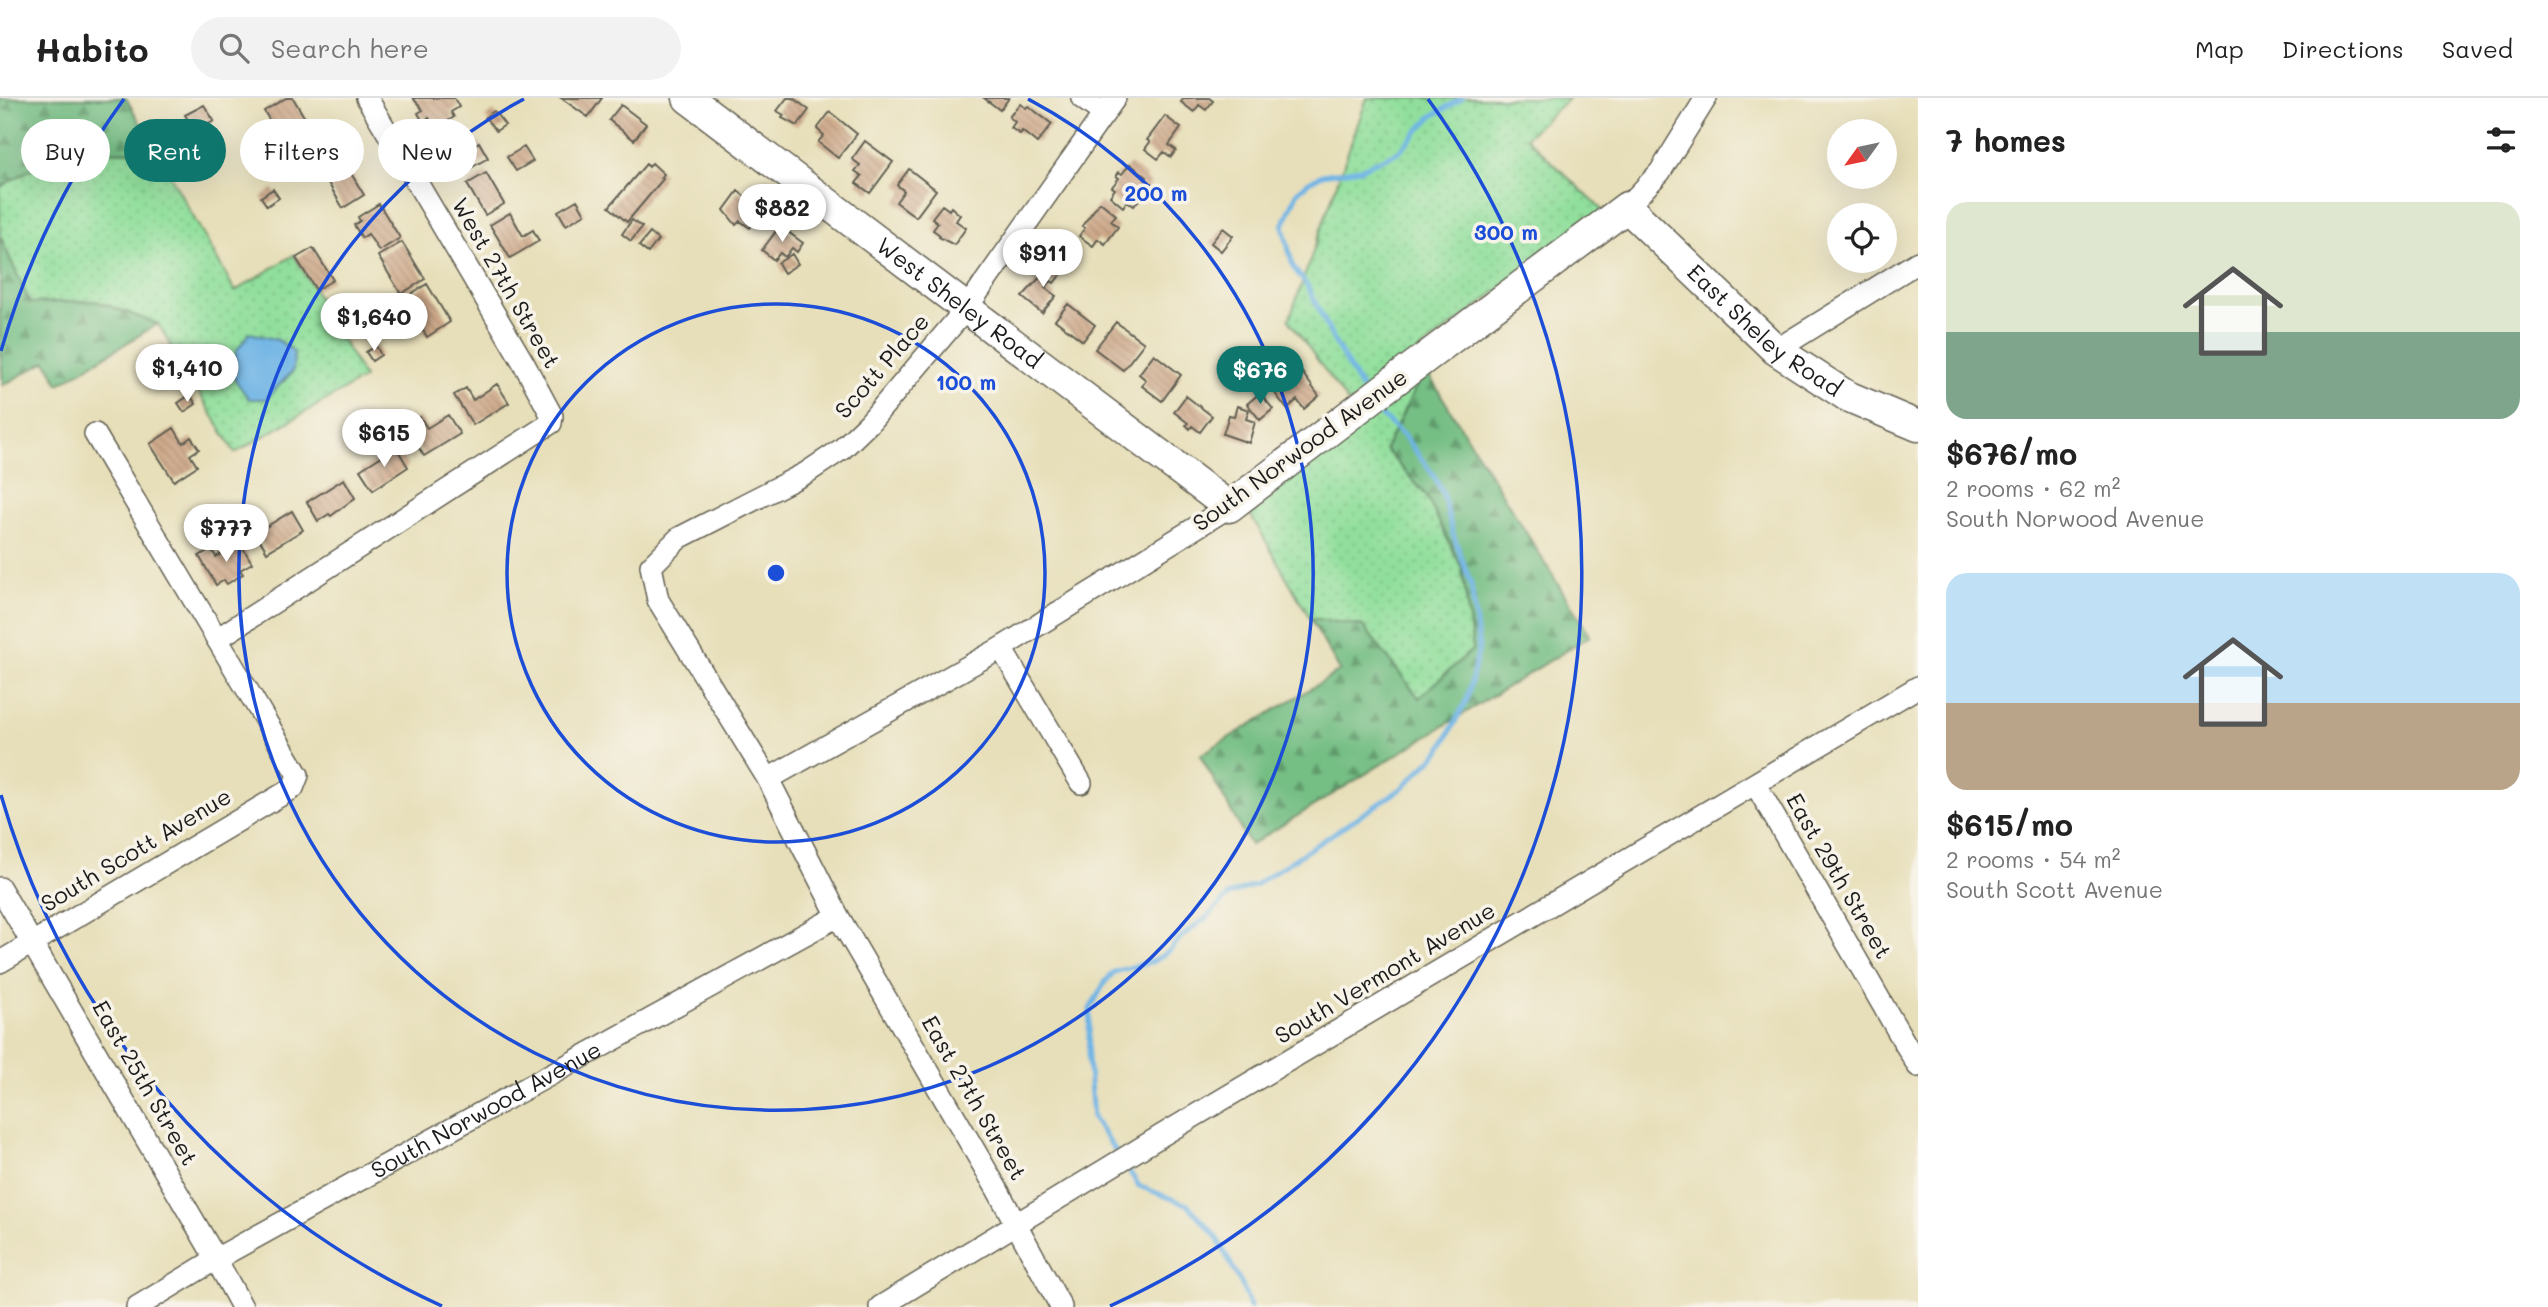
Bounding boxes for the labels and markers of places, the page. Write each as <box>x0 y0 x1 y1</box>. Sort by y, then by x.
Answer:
pin: $882 <box>741 184 823 244</box>
pin: $911 <box>1002 230 1084 289</box>
pin: $1,640 <box>317 294 431 353</box>
pin: $1,410 <box>130 344 244 404</box>
pin: $676 <box>1219 346 1301 406</box>
pin: $615 <box>343 410 425 469</box>
pin: $777 <box>185 504 267 564</box>
centre of rings <box>764 561 788 585</box>

